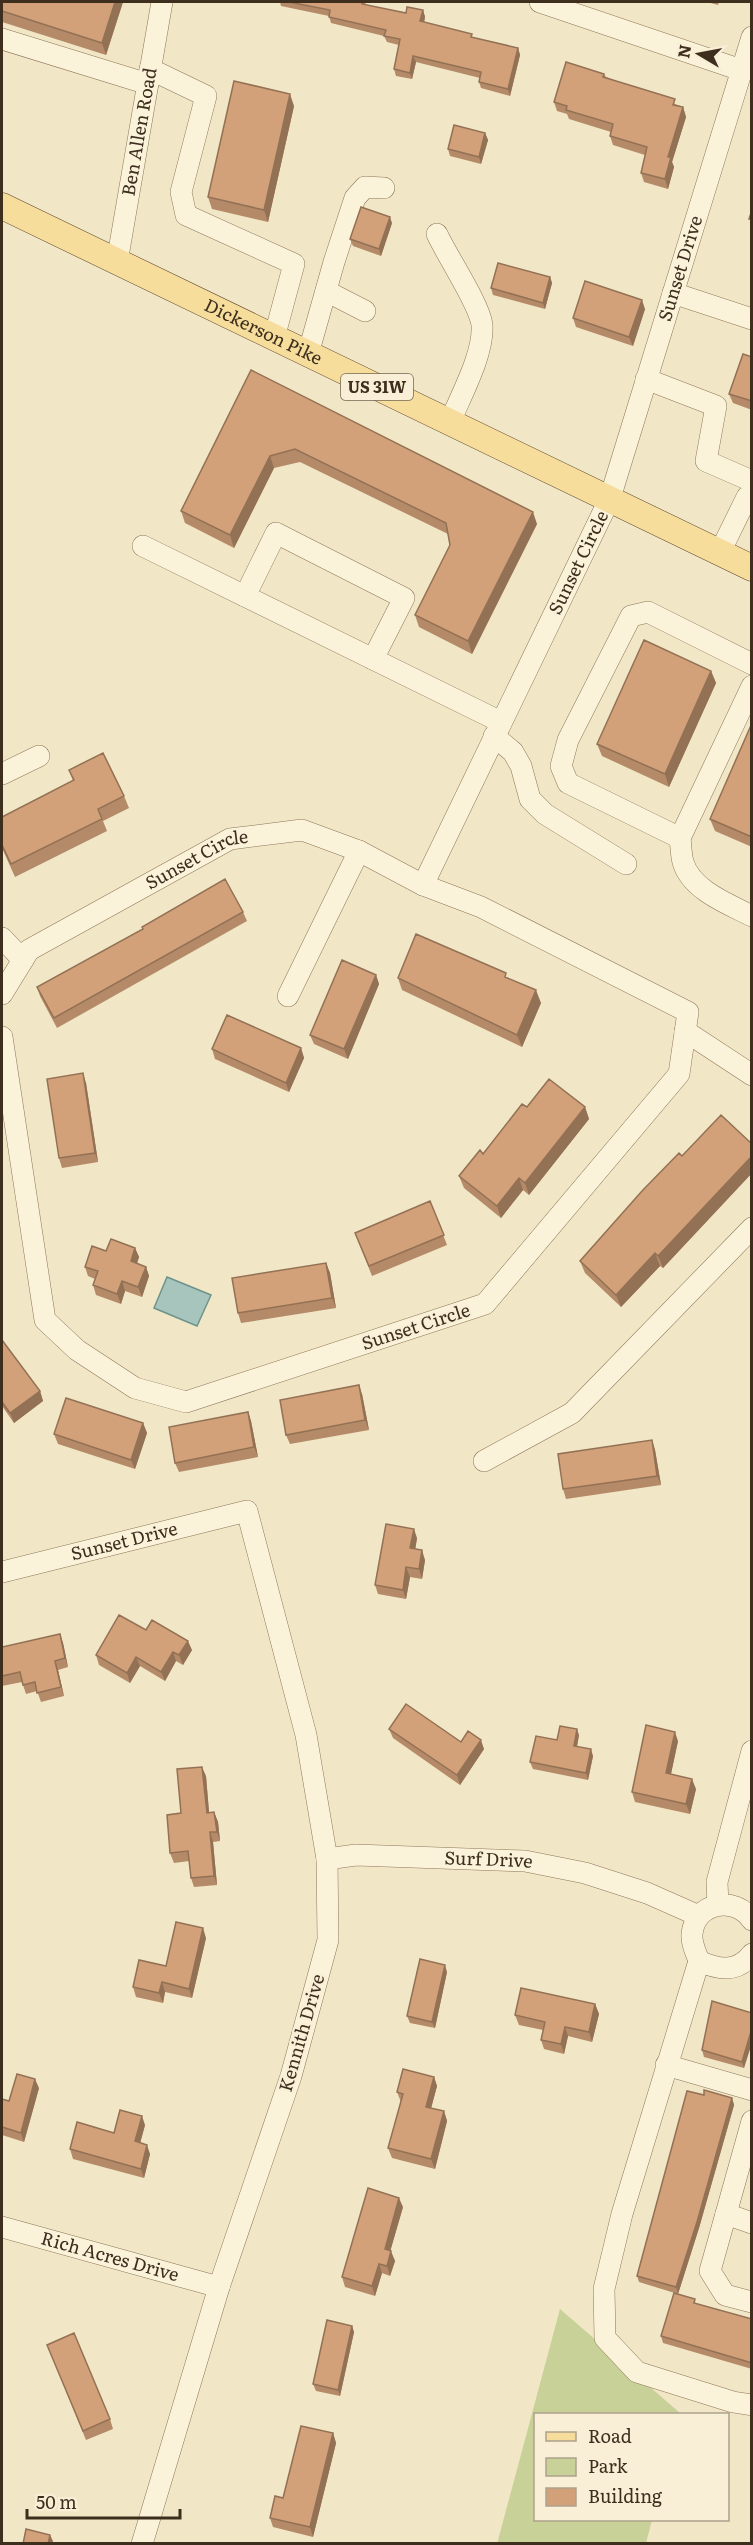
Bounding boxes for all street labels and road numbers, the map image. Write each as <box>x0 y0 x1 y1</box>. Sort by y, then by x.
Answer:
street label: Ben Allen Road <box>114 65 162 198</box>
street label: Sunset Drive <box>650 212 708 324</box>
street label: Dickerson Pike <box>200 291 327 371</box>
road number: US 31W <box>341 374 413 400</box>
street label: Sunset Circle <box>541 505 614 619</box>
street label: Sunset Circle <box>140 822 250 895</box>
street label: Sunset Circle <box>358 1295 473 1356</box>
street label: Sunset Drive <box>68 1514 180 1566</box>
street label: Surf Drive <box>444 1843 536 1874</box>
street label: Kennith Drive <box>271 1970 330 2095</box>
street label: Rich Acres Drive <box>38 2223 182 2287</box>

